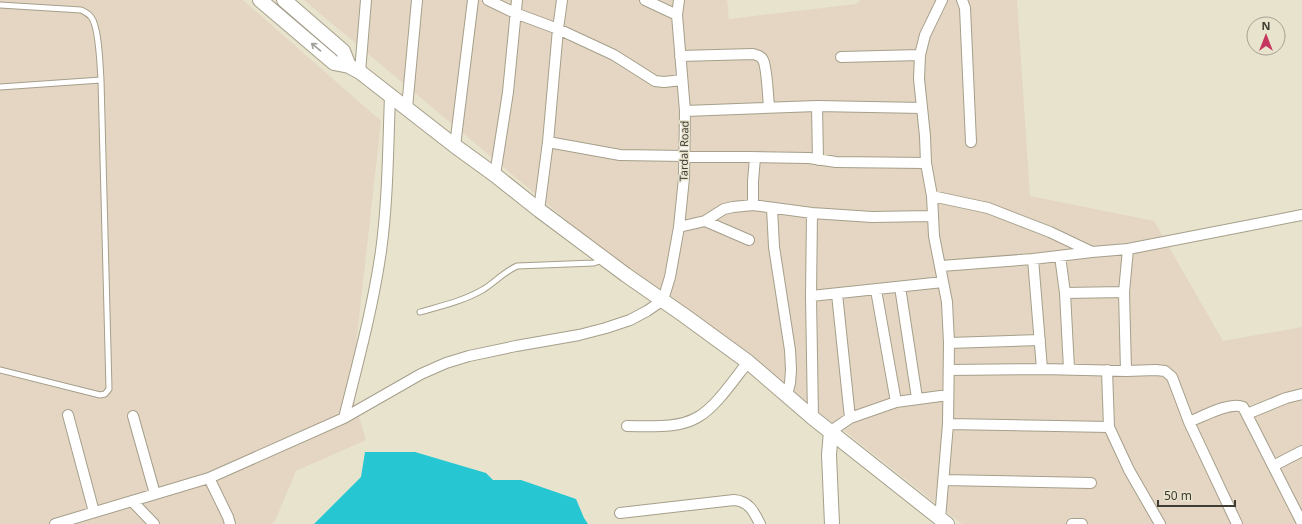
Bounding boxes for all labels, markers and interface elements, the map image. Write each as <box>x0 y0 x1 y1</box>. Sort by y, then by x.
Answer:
north arrow <box>1246 16 1286 56</box>
text: N <box>1262 18 1270 33</box>
one-way arrow <box>310 43 321 52</box>
street label: Tardal Road <box>675 120 692 182</box>
scale bar <box>1158 482 1235 508</box>
text: 50 m <box>1164 487 1192 504</box>

